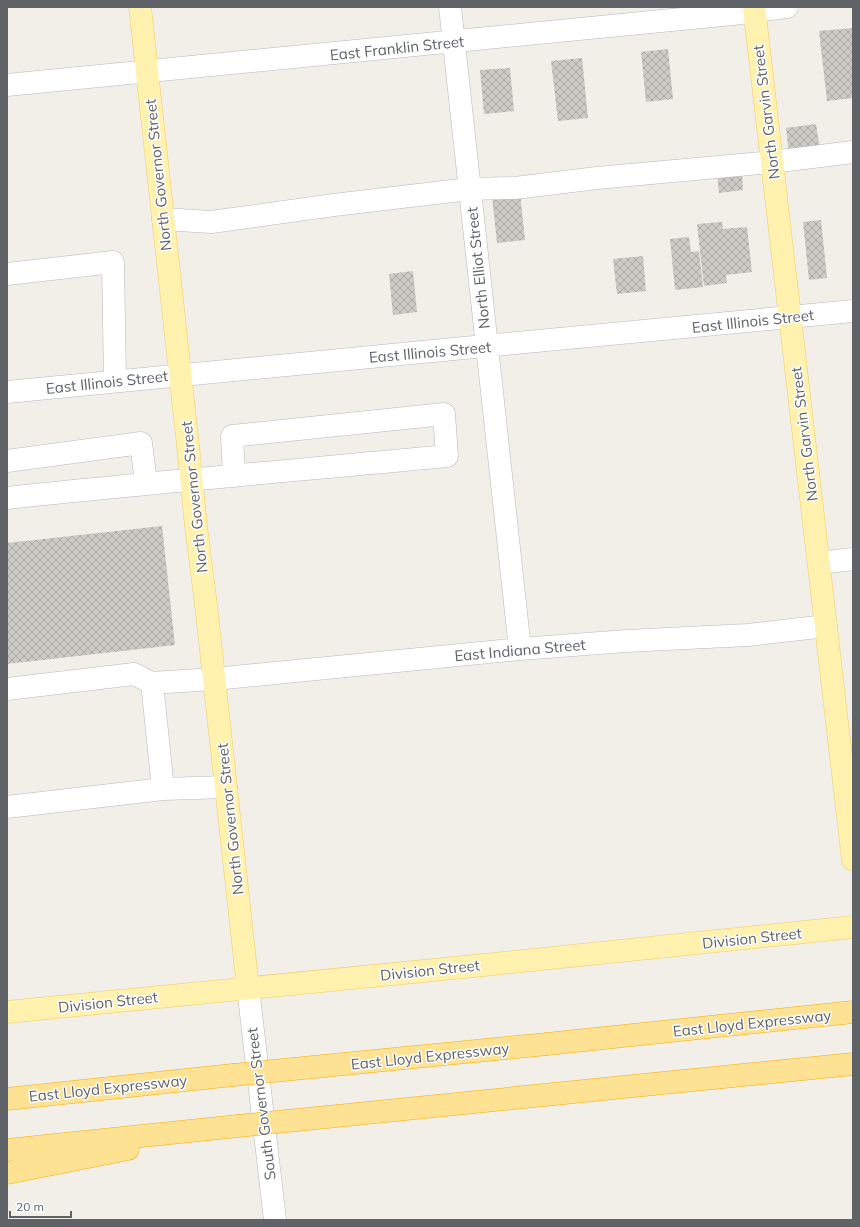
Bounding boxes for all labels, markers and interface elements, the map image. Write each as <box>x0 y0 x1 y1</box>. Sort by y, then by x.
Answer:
street label: East Franklin Street <box>329 32 465 64</box>
street label: North Garvin Street <box>748 44 784 180</box>
street label: North Governor Street <box>141 98 175 252</box>
street label: North Elliot Street <box>462 206 494 330</box>
street label: East Illinois Street <box>691 305 815 337</box>
street label: East Illinois Street <box>368 337 492 367</box>
street label: East Illinois Street <box>45 366 169 398</box>
street label: North Garvin Street <box>786 366 822 502</box>
street label: North Governor Street <box>177 420 211 574</box>
street label: East Indiana Street <box>454 635 586 665</box>
street label: North Governor Street <box>213 742 247 896</box>
street label: Division Street <box>701 923 803 953</box>
street label: Division Street <box>379 955 481 985</box>
street label: Division Street <box>57 987 159 1017</box>
street label: East Lloyd Expressway <box>672 1005 832 1041</box>
street label: South Governor Street <box>242 1027 280 1181</box>
street label: East Lloyd Expressway <box>350 1038 510 1074</box>
street label: East Lloyd Expressway <box>28 1070 188 1106</box>
scale bar <box>10 1193 71 1219</box>
text: 20 m <box>16 1199 44 1214</box>

